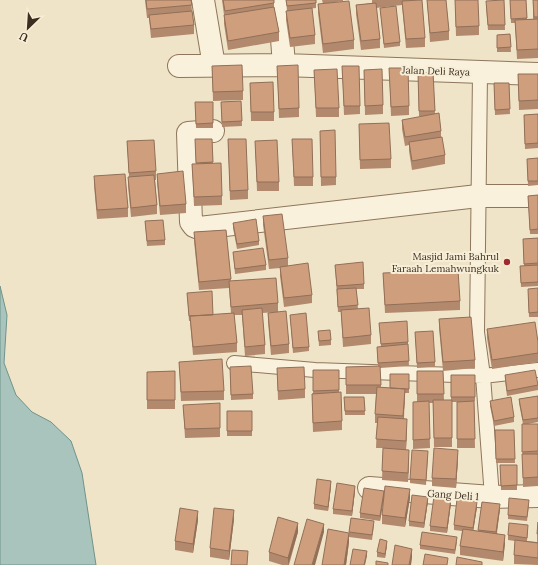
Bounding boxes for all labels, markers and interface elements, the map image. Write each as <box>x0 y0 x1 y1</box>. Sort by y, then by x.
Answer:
north arrow <box>8 8 48 48</box>
text: U <box>16 29 31 45</box>
street label: Jalan Deli Raya <box>401 63 470 79</box>
place label: Masjid Jami Bahrul Faraah Lemahwungkuk <box>392 250 500 275</box>
marker: Masjid Jami Bahrul Faraah Lemahwungkuk <box>502 257 512 267</box>
street label: Gang Deli 1 <box>427 487 480 503</box>

